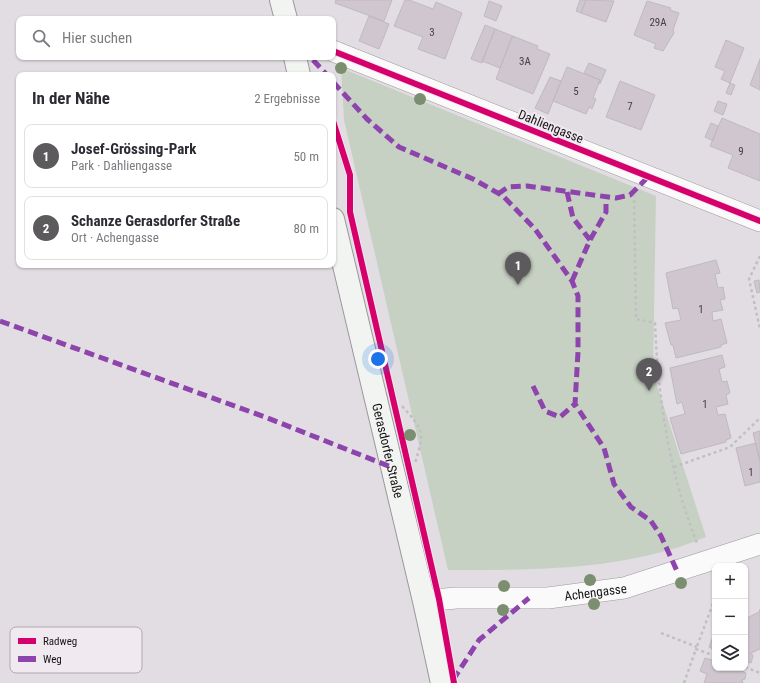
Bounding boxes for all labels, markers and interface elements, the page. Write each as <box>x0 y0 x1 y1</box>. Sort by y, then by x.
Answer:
search box <box>16 16 336 60</box>
house number: 29A <box>649 16 667 29</box>
house number: 3 <box>429 26 435 39</box>
icon: search <box>30 27 52 49</box>
text: Hier suchen <box>62 29 132 47</box>
house number: 3A <box>519 55 532 68</box>
house number: 5 <box>573 85 579 98</box>
text: In der Nähe <box>32 88 110 108</box>
text: 2 Ergebnisse <box>254 91 320 106</box>
house number: 7 <box>627 100 633 113</box>
street label: Dahliengasse <box>516 107 586 146</box>
text: Josef-Grössing-Park <box>71 140 196 158</box>
house number: 9 <box>738 145 744 158</box>
text: 1 <box>43 149 49 164</box>
text: 50 m <box>293 149 319 164</box>
text: Park · Dahliengasse <box>71 158 172 173</box>
text: Schanze Gerasdorfer Straße <box>71 212 240 230</box>
text: 2 <box>43 221 49 236</box>
text: 80 m <box>293 221 319 236</box>
text: Ort · Achengasse <box>71 230 159 245</box>
pin: 1 <box>505 252 531 285</box>
house number: 1 <box>698 303 704 316</box>
your location <box>368 349 388 369</box>
pin: 2 <box>636 358 662 391</box>
house number: 1 <box>702 398 708 411</box>
street label: Gerasdorfer Straße <box>369 402 406 500</box>
house number: 1 <box>748 466 754 479</box>
map controls <box>712 563 748 671</box>
button: + <box>712 563 748 599</box>
street label: Achengasse <box>563 581 628 604</box>
button: − <box>712 599 748 635</box>
legend <box>10 627 142 673</box>
text: Radweg <box>43 635 77 648</box>
button: layers <box>712 635 748 671</box>
text: Weg <box>43 653 62 666</box>

